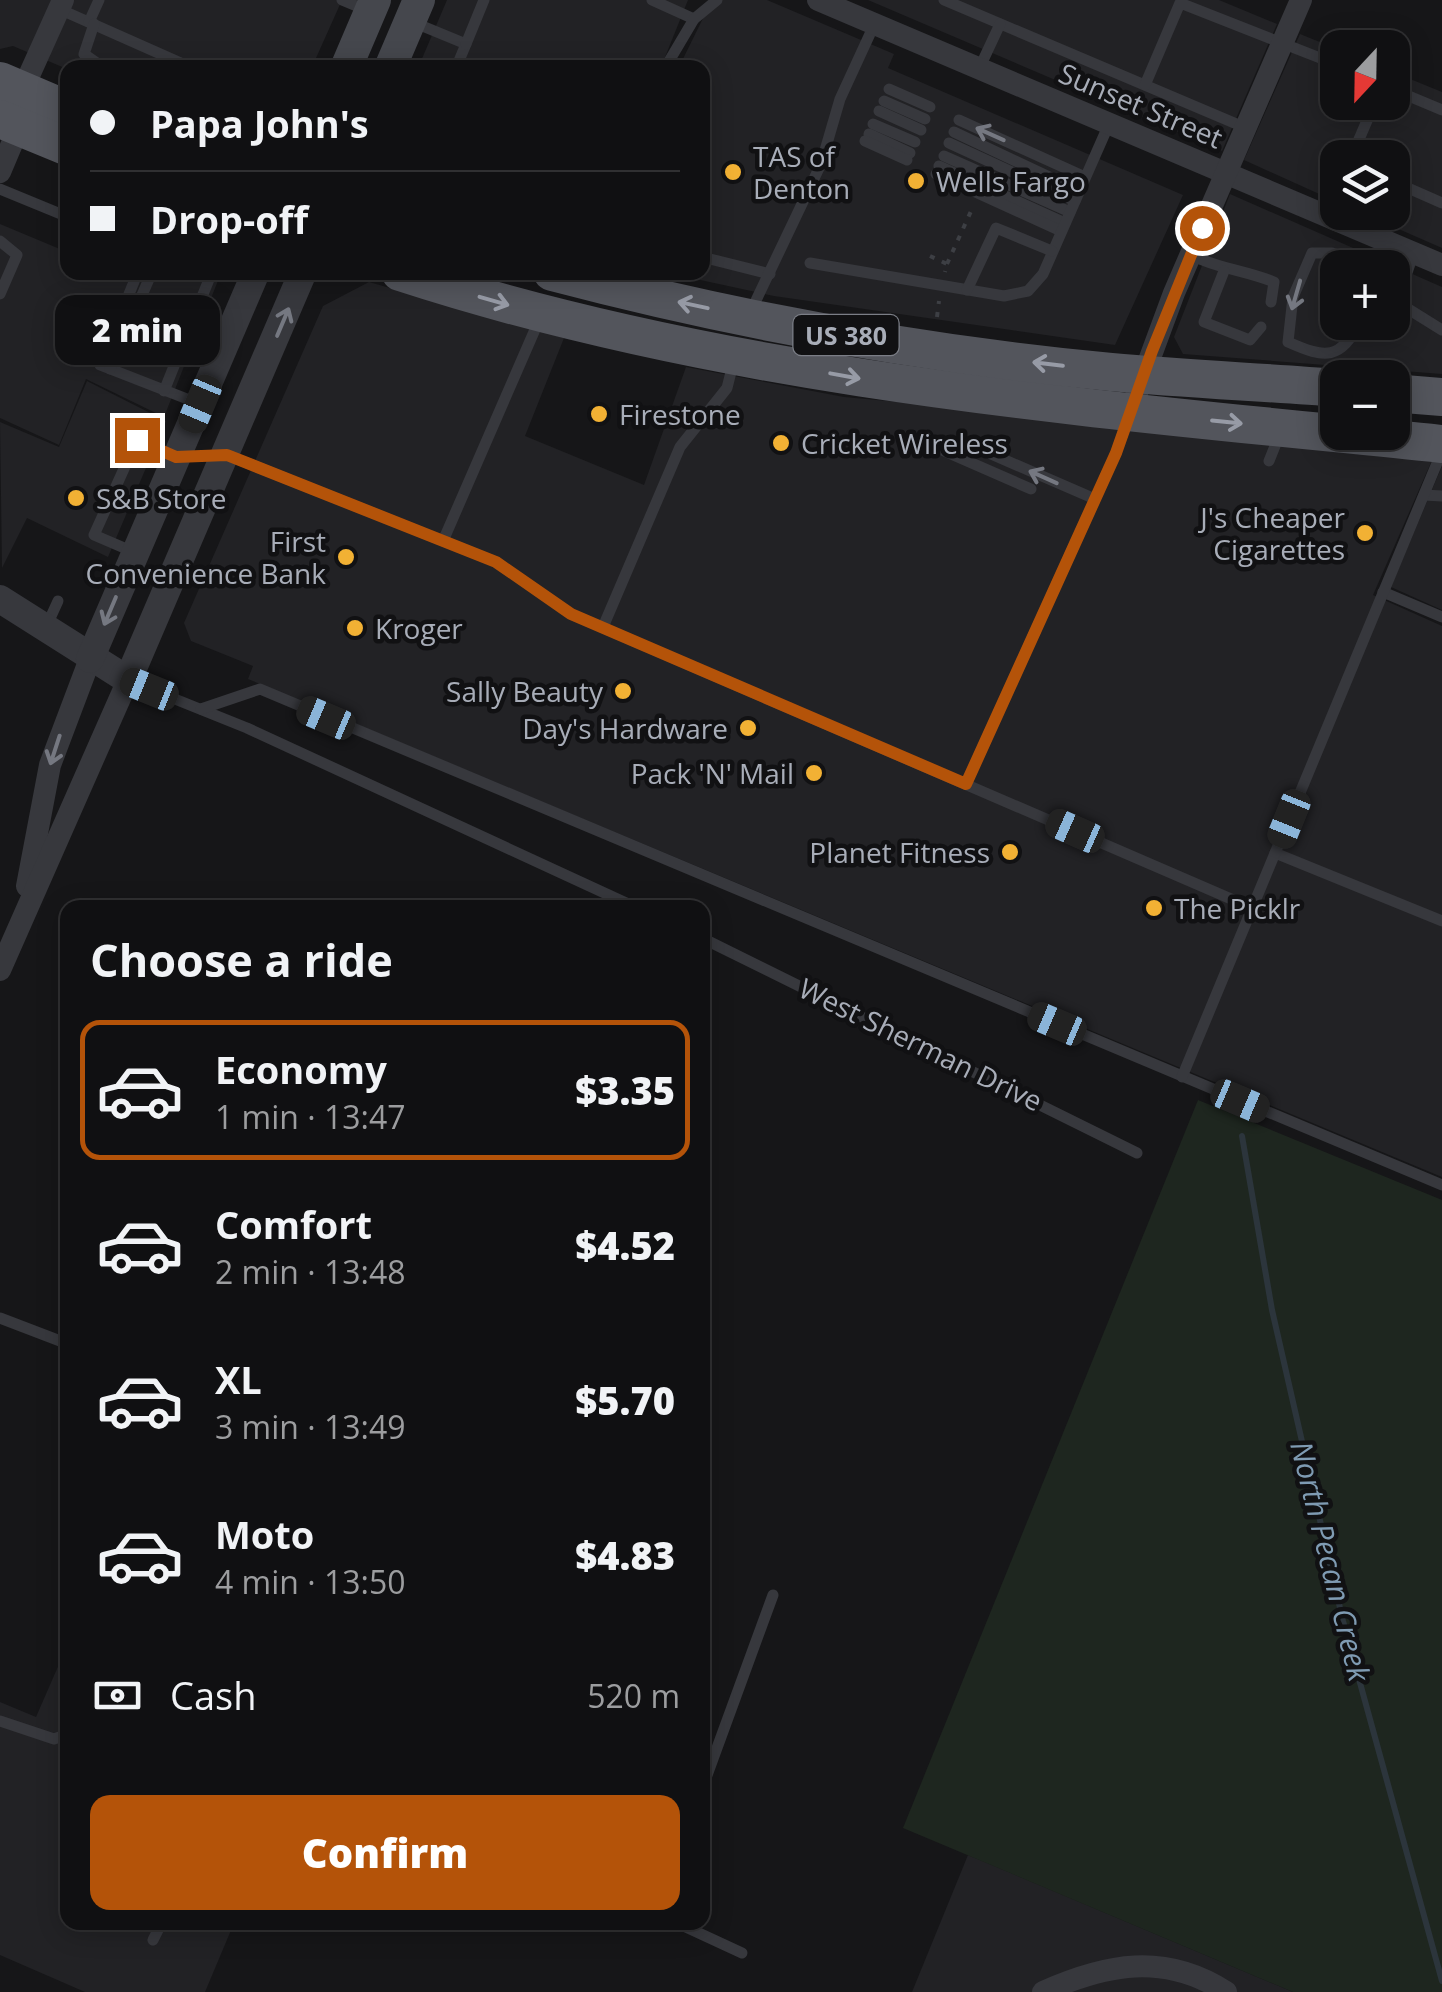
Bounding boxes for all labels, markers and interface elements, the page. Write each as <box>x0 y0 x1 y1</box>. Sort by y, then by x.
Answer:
north arrow <box>1320 30 1410 120</box>
map controls <box>1320 30 1410 450</box>
street label: Sunset Street <box>1053 53 1229 157</box>
text: Papa John's <box>150 97 369 149</box>
one-way arrow <box>976 124 1006 142</box>
place label: TAS of Denton <box>753 137 850 207</box>
button: layers <box>1320 140 1410 230</box>
marker: TAS of Denton <box>722 161 744 183</box>
place label: Wells Fargo <box>936 162 1086 200</box>
marker: Wells Fargo <box>905 170 927 192</box>
text: Drop-off <box>150 193 308 245</box>
route start <box>1180 206 1225 251</box>
button: + <box>1320 250 1410 340</box>
one-way arrow <box>1286 279 1304 311</box>
one-way arrow <box>477 292 509 311</box>
callout: 2 min <box>54 295 220 365</box>
one-way arrow <box>678 295 710 313</box>
one-way arrow <box>275 307 293 338</box>
text: 2 min <box>92 308 183 351</box>
road number: US 380 <box>794 315 898 355</box>
one-way arrow <box>1032 354 1064 373</box>
button: − <box>1320 360 1410 450</box>
one-way arrow <box>829 367 861 386</box>
car <box>174 371 226 437</box>
place label: Firestone <box>619 395 741 433</box>
marker: Firestone <box>588 403 610 425</box>
one-way arrow <box>1210 413 1243 432</box>
route end <box>115 418 160 463</box>
place label: Cricket Wireless <box>801 424 1008 462</box>
marker: Cricket Wireless <box>770 432 792 454</box>
one-way arrow <box>1028 467 1059 485</box>
place label: S&B Store <box>96 479 226 517</box>
marker: S&B Store <box>65 487 87 509</box>
place label: J's Cheaper Cigarettes <box>1197 498 1346 568</box>
place label: First Convenience Bank <box>86 522 326 592</box>
marker: J's Cheaper Cigarettes <box>1354 522 1376 544</box>
marker: First Convenience Bank <box>335 546 357 568</box>
one-way arrow <box>100 595 118 626</box>
place label: Kroger <box>375 609 463 647</box>
marker: Kroger <box>344 617 366 639</box>
car <box>116 664 182 714</box>
place label: Sally Beauty <box>446 672 604 710</box>
marker: Sally Beauty <box>612 680 634 702</box>
car <box>293 692 359 744</box>
place label: Day's Hardware <box>522 709 728 747</box>
marker: Day's Hardware <box>737 717 759 739</box>
one-way arrow <box>45 733 63 765</box>
place label: Pack 'N' Mail <box>631 754 794 792</box>
marker: Pack 'N' Mail <box>803 762 825 784</box>
car <box>1264 786 1314 852</box>
car <box>1041 805 1109 857</box>
place label: Planet Fitness <box>809 833 990 871</box>
marker: Planet Fitness <box>999 841 1021 863</box>
place label: The Picklr <box>1174 889 1301 927</box>
marker: The Picklr <box>1143 897 1165 919</box>
text: Choose a ride <box>90 929 393 990</box>
street label: West Sherman Drive <box>793 969 1049 1119</box>
car <box>1024 998 1090 1050</box>
text: Economy <box>215 1043 387 1095</box>
icon: car <box>95 1045 185 1135</box>
text: $3.35 <box>575 1064 675 1116</box>
car <box>1207 1075 1273 1127</box>
text: 1 min · 13:47 <box>215 1095 406 1138</box>
text: Comfort <box>215 1198 372 1250</box>
icon: car <box>95 1200 185 1290</box>
text: $4.52 <box>575 1219 675 1271</box>
text: 2 min · 13:48 <box>215 1250 406 1293</box>
text: XL <box>215 1353 262 1405</box>
icon: car <box>95 1355 185 1445</box>
text: $5.70 <box>575 1374 675 1426</box>
text: 3 min · 13:49 <box>215 1405 406 1448</box>
water label: North Pecan Creek <box>1281 1436 1381 1687</box>
text: Moto <box>215 1508 314 1560</box>
icon: car <box>95 1510 185 1600</box>
text: $4.83 <box>575 1529 675 1581</box>
text: 4 min · 13:50 <box>215 1560 406 1603</box>
icon: cash <box>90 1668 145 1723</box>
text: Cash <box>170 1669 256 1721</box>
text: 520 m <box>587 1674 680 1717</box>
button: Confirm <box>90 1795 680 1910</box>

